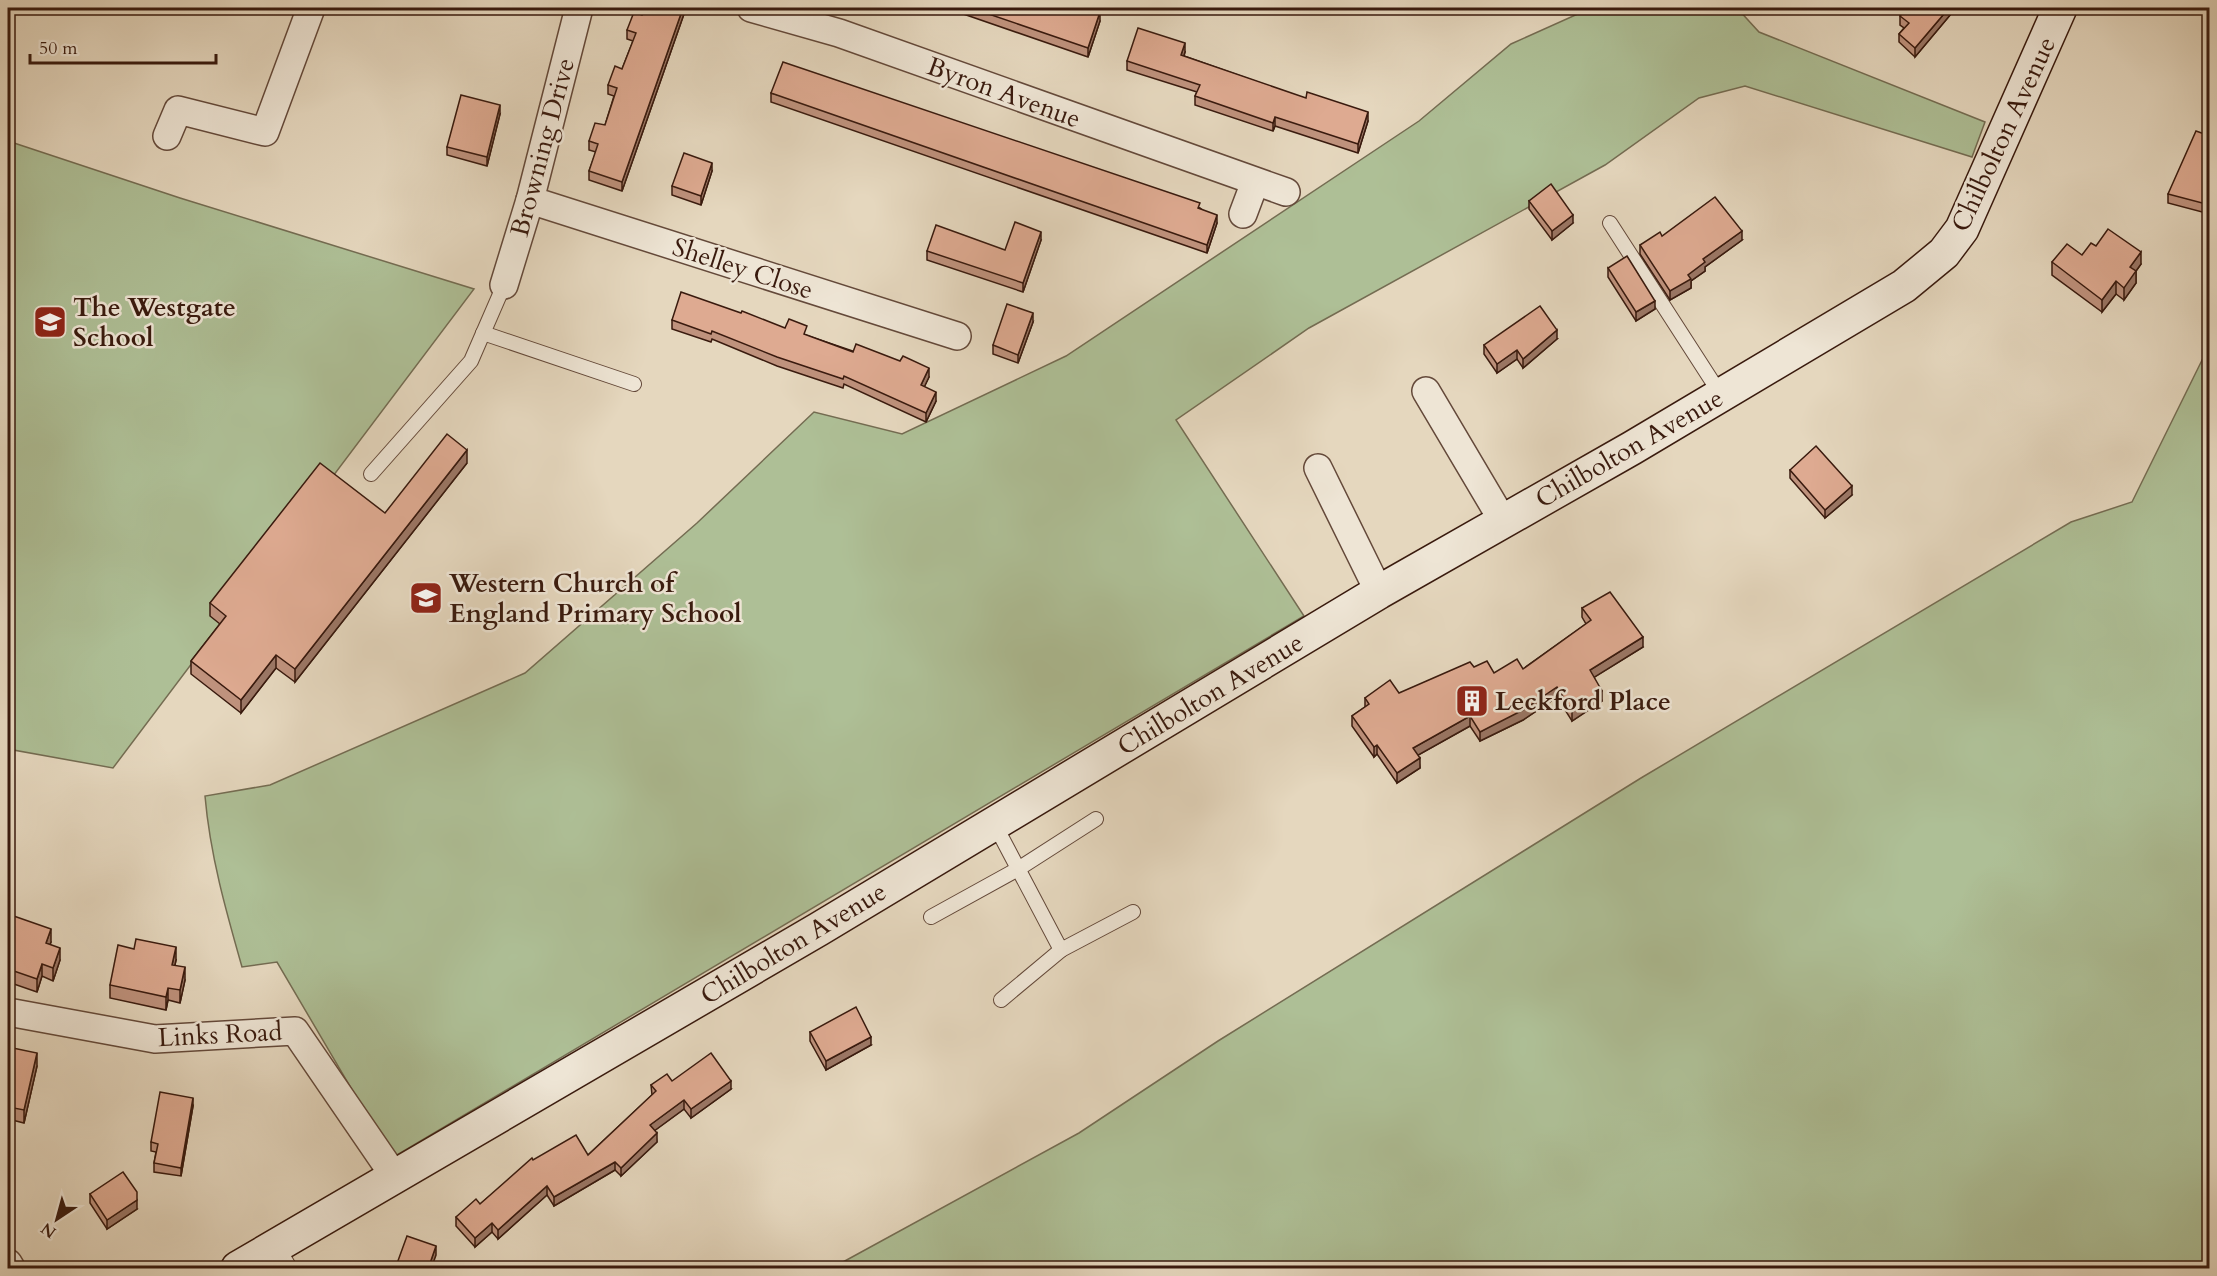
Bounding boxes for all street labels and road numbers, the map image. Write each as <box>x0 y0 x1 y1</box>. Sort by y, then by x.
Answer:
street label: Chilbolton Avenue <box>1943 31 2064 237</box>
street label: Byron Avenue <box>922 48 1085 136</box>
street label: Browning Drive <box>502 54 583 240</box>
street label: Shelley Close <box>668 229 818 308</box>
street label: Chilbolton Avenue <box>1529 381 1729 516</box>
street label: Chilbolton Avenue <box>1111 625 1310 764</box>
street label: Chilbolton Avenue <box>694 874 893 1013</box>
street label: Links Road <box>157 1014 283 1055</box>

